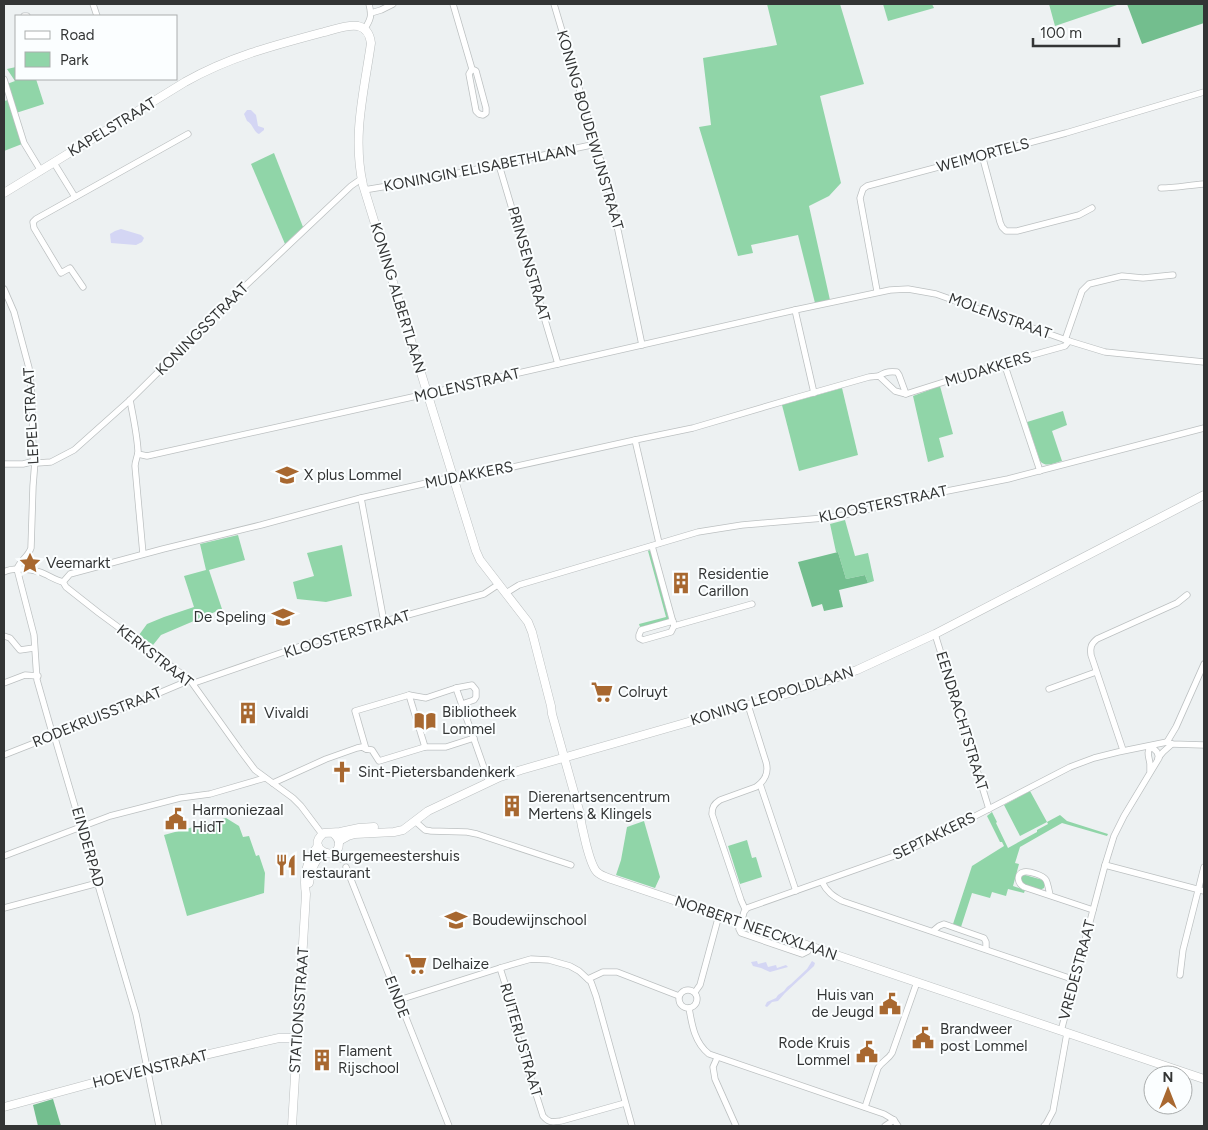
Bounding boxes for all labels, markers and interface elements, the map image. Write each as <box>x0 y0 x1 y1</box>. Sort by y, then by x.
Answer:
legend <box>15 15 178 80</box>
scale bar <box>1033 15 1119 47</box>
text: 100 m <box>1040 24 1082 42</box>
text: Road <box>60 26 95 44</box>
street label: KONING BOUDEWIJNSTRAAT <box>553 28 627 233</box>
text: Park <box>60 51 89 69</box>
street label: KAPELSTRAAT <box>65 93 160 160</box>
street label: WEIMORTELS <box>935 134 1031 176</box>
street label: KONINGIN ELISABETHLAAN <box>382 140 578 196</box>
street label: PRINSENSTRAAT <box>504 204 554 324</box>
street label: KONING ALBERTLAAN <box>367 221 429 375</box>
street label: KONINGSSTRAAT <box>152 278 253 379</box>
street label: MOLENSTRAAT <box>946 289 1054 343</box>
street label: MUDAKKERS <box>943 347 1033 391</box>
street label: MOLENSTRAAT <box>412 364 522 406</box>
street label: LEPELSTRAAT <box>19 366 43 465</box>
street label: MUDAKKERS <box>423 458 515 492</box>
school or university icon: X plus Lommel <box>274 462 300 488</box>
place label: X plus Lommel <box>304 466 402 484</box>
street label: KLOOSTERSTRAAT <box>817 481 950 526</box>
place icon: Veemarkt <box>17 550 43 576</box>
place label: Veemarkt <box>46 554 111 572</box>
place label: Residentie Carillon <box>698 565 769 600</box>
building icon: Residentie Carillon <box>668 570 694 596</box>
school or university icon: De Speling <box>270 604 296 630</box>
street label: KLOOSTERSTRAAT <box>282 606 413 662</box>
place label: De Speling <box>194 608 266 626</box>
street label: KERKSTRAAT <box>113 621 197 692</box>
street label: EENDRACHTSTRAAT <box>932 649 992 793</box>
street label: KONING LEOPOLDLAAN <box>688 663 856 729</box>
supermarket icon: Colruyt <box>589 679 615 705</box>
street label: RODEKRUISSTRAAT <box>30 683 165 751</box>
place label: Colruyt <box>618 683 668 701</box>
building icon: Vivaldi <box>235 700 261 726</box>
place label: Bibliotheek Lommel <box>442 703 517 738</box>
place label: Vivaldi <box>264 704 309 722</box>
library icon: Bibliotheek Lommel <box>412 708 438 734</box>
church icon: Sint-Pietersbandenkerk <box>329 759 355 785</box>
place label: Sint-Pietersbandenkerk <box>358 763 516 781</box>
place label: Dierenartsencentrum Mertens & Klingels <box>528 788 670 823</box>
building icon: Dierenartsencentrum Mertens & Klingels <box>499 793 525 819</box>
place label: Harmoniezaal HidT <box>192 801 283 836</box>
street label: EINDERPAD <box>68 805 108 889</box>
public building icon: Harmoniezaal HidT <box>163 806 189 832</box>
street label: SEPTAKKERS <box>890 808 978 864</box>
place label: Het Burgemeestershuis restaurant <box>302 847 460 882</box>
restaurant icon: Het Burgemeestershuis restaurant <box>273 852 299 878</box>
street label: NORBERT NEECKXLAAN <box>673 892 839 964</box>
school or university icon: Boudewijnschool <box>443 907 469 933</box>
place label: Boudewijnschool <box>472 911 587 929</box>
street label: VREDESTRAAT <box>1055 917 1099 1022</box>
street label: STATIONSSTRAAT <box>286 946 312 1074</box>
supermarket icon: Delhaize <box>403 951 429 977</box>
place label: Delhaize <box>432 955 489 973</box>
street label: EINDE <box>381 973 413 1021</box>
street label: RUITERIJSTRAAT <box>496 981 546 1100</box>
place label: Huis van de Jeugd <box>811 986 874 1021</box>
public building icon: Huis van de Jeugd <box>877 991 903 1017</box>
place label: Brandweer post Lommel <box>940 1020 1027 1055</box>
public building icon: Brandweer post Lommel <box>910 1025 936 1051</box>
place label: Rode Kruis Lommel <box>778 1034 850 1069</box>
public building icon: Rode Kruis Lommel <box>854 1039 880 1065</box>
place label: Flament Rijschool <box>338 1042 399 1077</box>
street label: HOEVENSTRAAT <box>91 1046 210 1092</box>
building icon: Flament Rijschool <box>309 1047 335 1073</box>
north arrow <box>1143 1065 1193 1115</box>
text: N <box>1163 1069 1173 1086</box>

